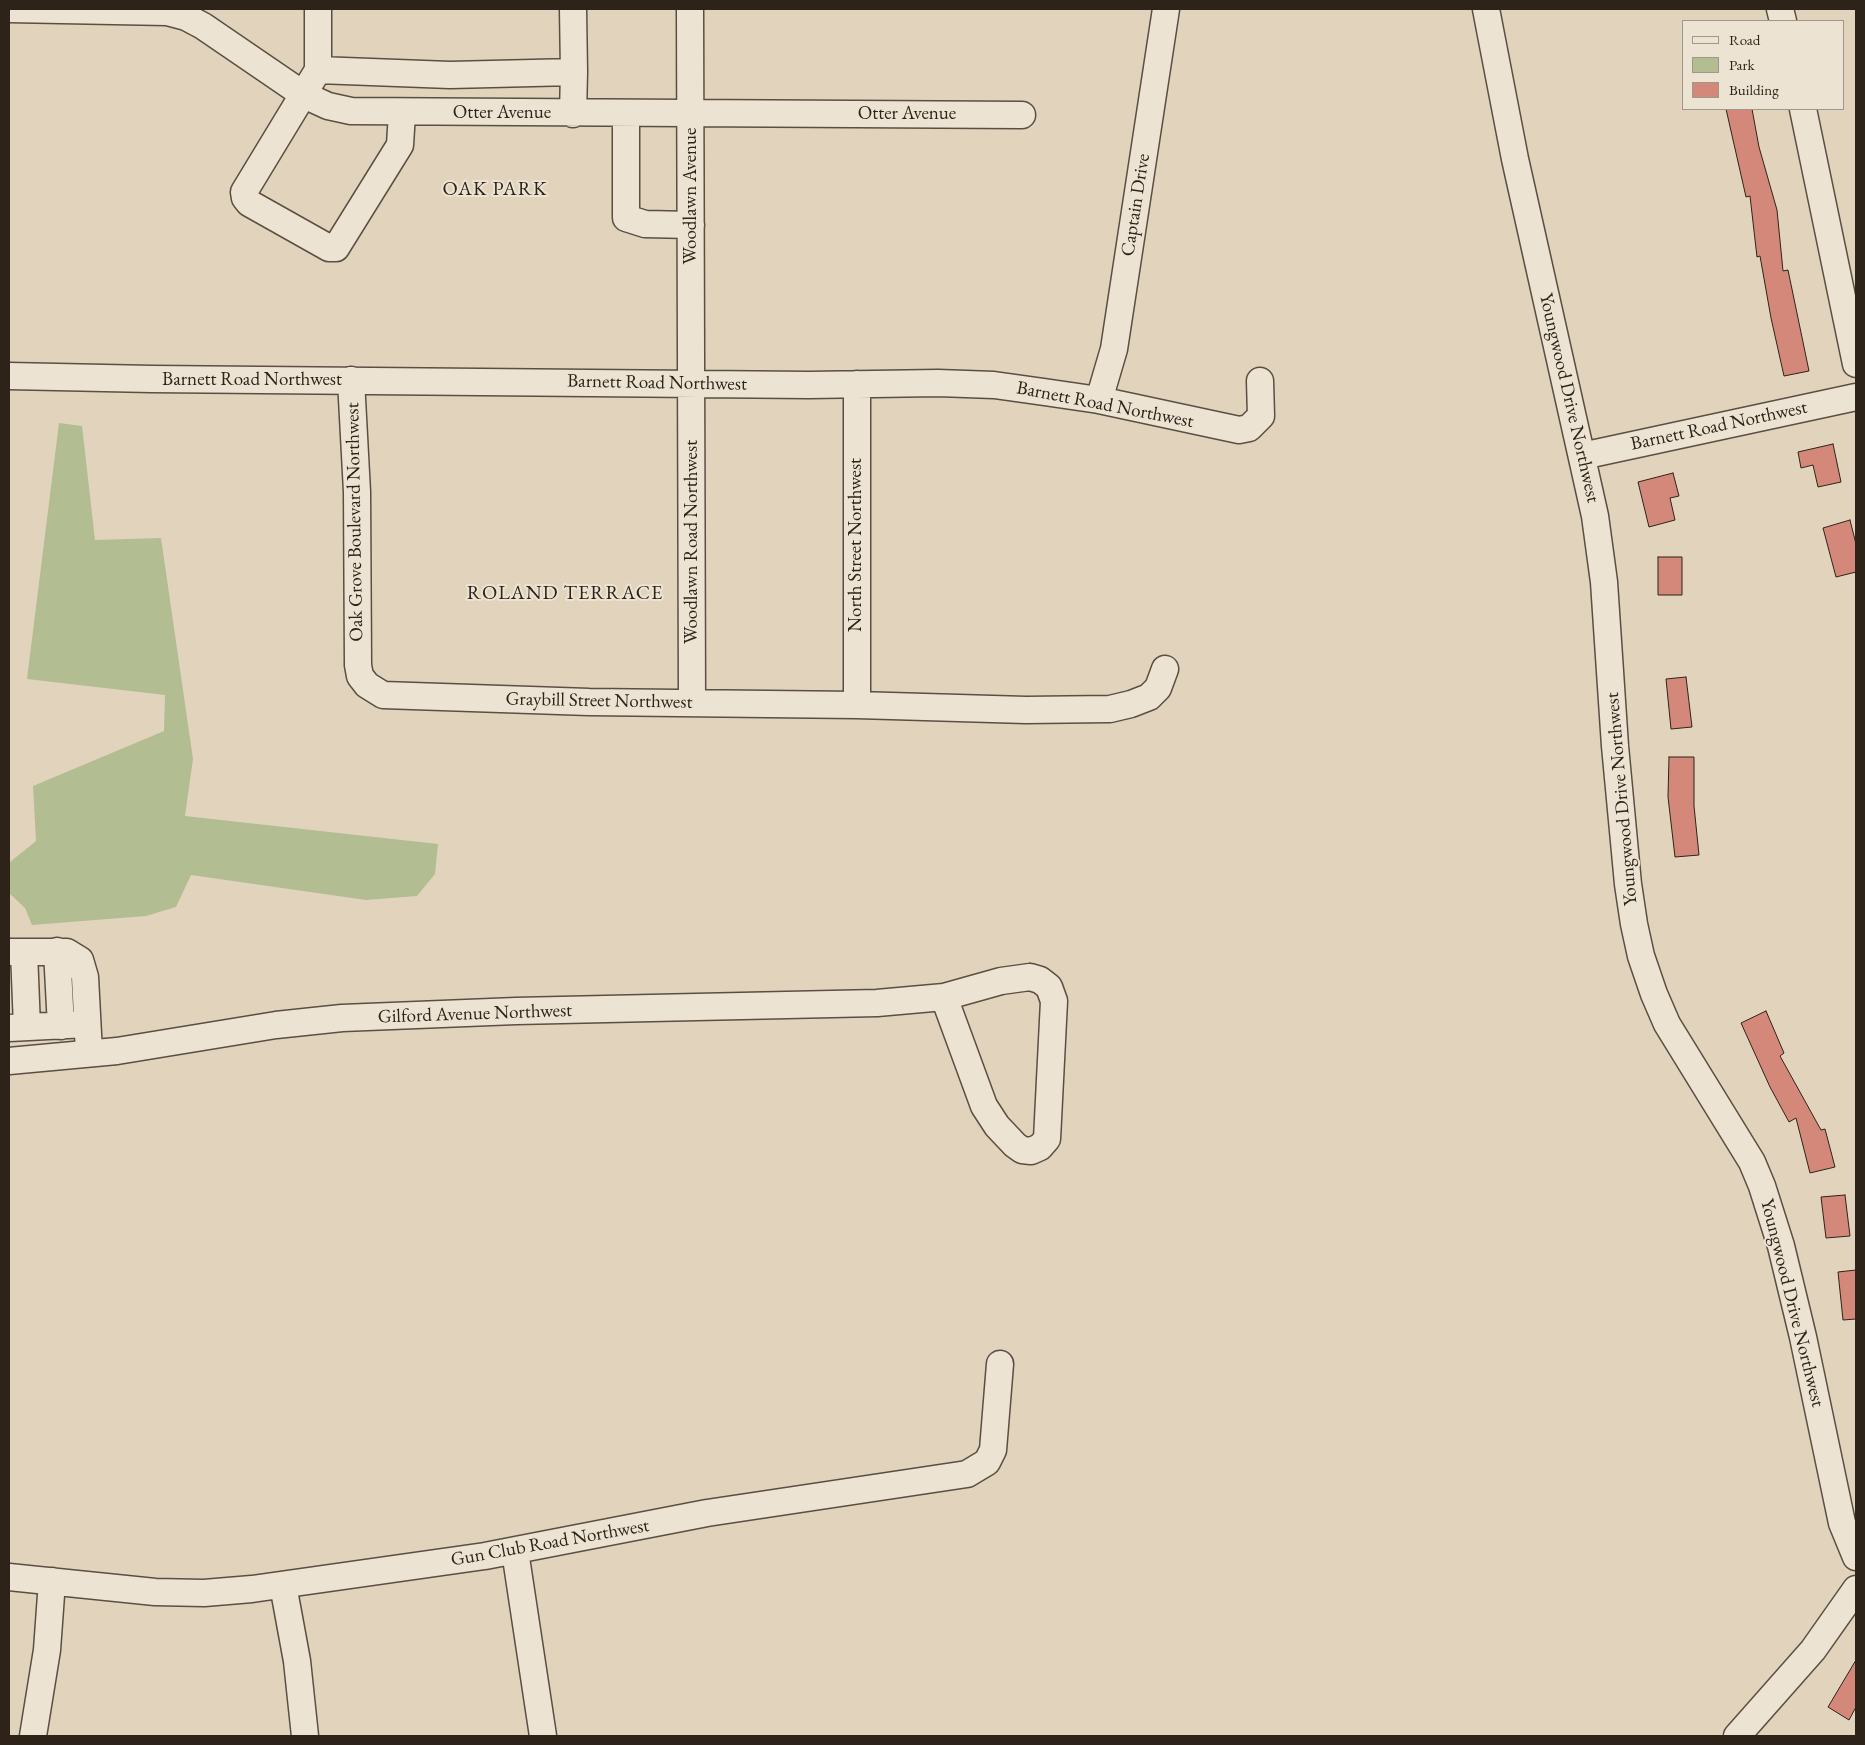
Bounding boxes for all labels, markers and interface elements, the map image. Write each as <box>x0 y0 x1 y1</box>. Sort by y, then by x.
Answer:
legend <box>1682 20 1845 110</box>
text: Road <box>1729 30 1760 49</box>
text: Park <box>1729 55 1755 74</box>
text: Building <box>1729 80 1779 99</box>
street label: Otter Avenue <box>453 102 551 124</box>
street label: Otter Avenue <box>858 103 956 125</box>
street label: Woodlawn Avenue <box>680 127 702 265</box>
street label: Captain Drive <box>1117 152 1155 258</box>
district label: OAK PARK <box>441 178 549 202</box>
street label: Youngwood Drive Northwest <box>1534 291 1604 505</box>
street label: Barnett Road Northwest <box>162 369 342 391</box>
street label: Barnett Road Northwest <box>567 370 747 396</box>
street label: Barnett Road Northwest <box>1015 377 1195 433</box>
street label: Barnett Road Northwest <box>1629 396 1809 456</box>
street label: Oak Grove Boulevard Northwest <box>342 402 368 642</box>
street label: Woodlawn Road Northwest <box>681 440 703 644</box>
street label: North Street Northwest <box>845 458 867 632</box>
district label: ROLAND TERRACE <box>465 582 665 606</box>
street label: Graybill Street Northwest <box>505 688 693 714</box>
street label: Youngwood Drive Northwest <box>1601 691 1643 907</box>
street label: Gilford Avenue Northwest <box>378 999 572 1029</box>
street label: Youngwood Drive Northwest <box>1755 1196 1829 1410</box>
street label: Gun Club Road Northwest <box>449 1514 651 1572</box>

